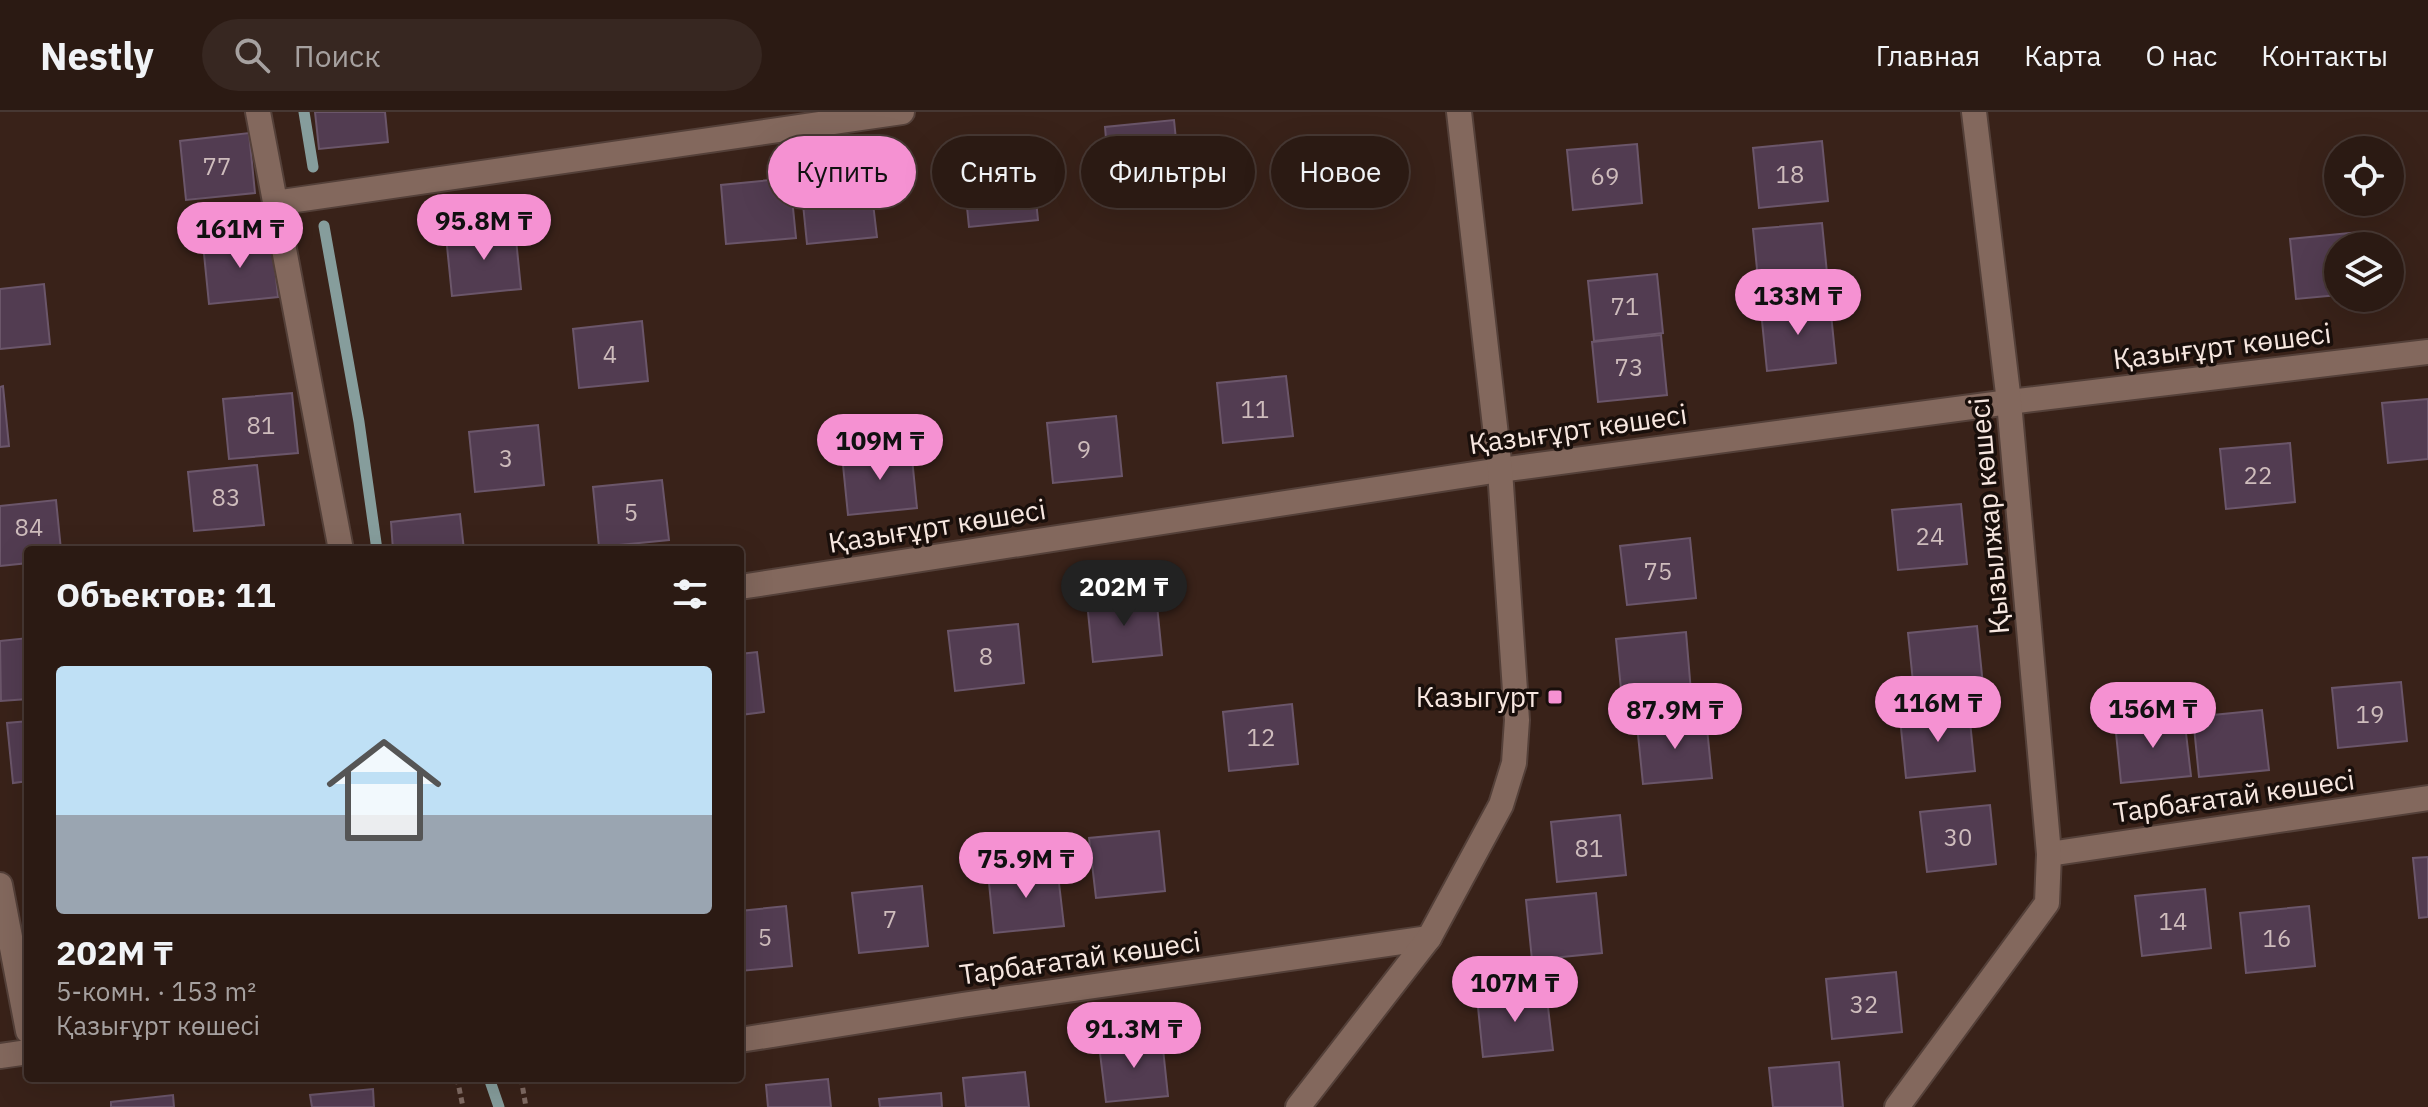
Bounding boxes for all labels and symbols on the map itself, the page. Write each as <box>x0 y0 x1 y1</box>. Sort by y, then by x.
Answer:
house number: 77 <box>203 150 231 182</box>
house number: 18 <box>1776 158 1804 190</box>
house number: 69 <box>1591 160 1619 192</box>
pin: 95.8M ₸ <box>410 194 558 262</box>
pin: 161M ₸ <box>175 202 305 270</box>
pin: 133M ₸ <box>1733 269 1863 337</box>
house number: 71 <box>1611 290 1639 322</box>
street label: Қазығұрт көшесі <box>2111 314 2333 377</box>
house number: 4 <box>603 338 617 370</box>
house number: 73 <box>1615 351 1643 383</box>
house number: 11 <box>1241 393 1269 425</box>
street label: Қазығұрт көшесі <box>1467 395 1689 462</box>
street label: Қызылжар көшесі <box>1960 396 2017 636</box>
house number: 81 <box>247 409 275 441</box>
pin: 109M ₸ <box>815 414 945 482</box>
house number: 9 <box>1077 433 1091 465</box>
house number: 3 <box>499 442 513 474</box>
house number: 22 <box>2244 459 2272 491</box>
house number: 83 <box>212 481 240 513</box>
street label: Қазығұрт көшесі <box>826 490 1048 561</box>
house number: 5 <box>624 496 638 528</box>
house number: 84 <box>15 511 43 543</box>
house number: 24 <box>1916 520 1944 552</box>
house number: 75 <box>1644 555 1672 587</box>
pin: 202M ₸ <box>1059 560 1189 628</box>
house number: 8 <box>979 640 993 672</box>
pin: 116M ₸ <box>1873 676 2003 744</box>
place label: Казыгурт <box>1416 678 1539 715</box>
pin: 156M ₸ <box>2088 682 2218 750</box>
pin: 87.9M ₸ <box>1601 683 1749 751</box>
marker: Казыгурт <box>1546 688 1564 706</box>
house number: 19 <box>2356 698 2384 730</box>
house number: 12 <box>1247 721 1275 753</box>
street label: Тарбағатай көшесі <box>2111 760 2357 831</box>
house number: 30 <box>1944 821 1972 853</box>
pin: 75.9M ₸ <box>952 832 1100 900</box>
house number: 81 <box>1575 832 1603 864</box>
house number: 7 <box>883 903 897 935</box>
house number: 14 <box>2159 905 2187 937</box>
house number: 5 <box>758 921 772 953</box>
street label: Тарбағатай көшесі <box>957 922 1203 993</box>
house number: 16 <box>2263 922 2291 954</box>
pin: 107M ₸ <box>1450 956 1580 1024</box>
house number: 32 <box>1850 988 1878 1020</box>
pin: 91.3M ₸ <box>1060 1002 1208 1070</box>

